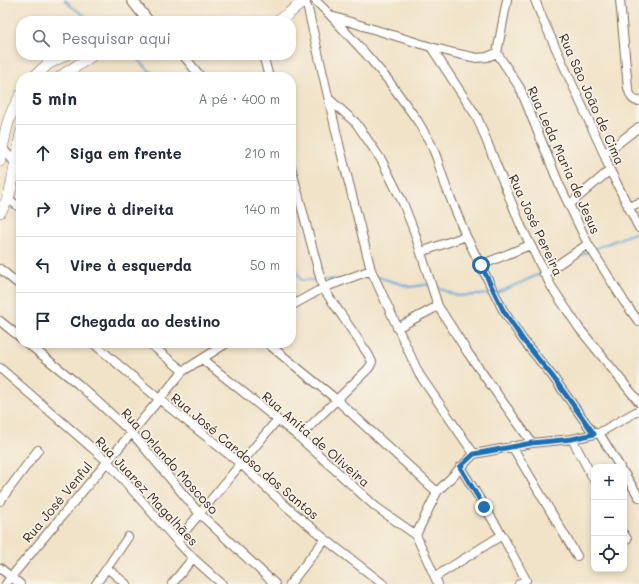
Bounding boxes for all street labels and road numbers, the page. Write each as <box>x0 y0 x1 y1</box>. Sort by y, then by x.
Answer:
street label: Rua São João de Cima <box>556 30 629 167</box>
street label: Rua Leda Maria de Jesus <box>524 83 605 236</box>
street label: Rua José Pereira <box>505 171 567 278</box>
street label: Rua Anita de Oliveira <box>259 387 374 490</box>
street label: Rua José Cardoso dos Santos <box>168 389 323 523</box>
street label: Rua Orlando Moscoso <box>118 404 223 517</box>
street label: Rua Juarez Magalhães <box>92 433 202 549</box>
street label: Rua José Venful <box>18 458 95 545</box>

